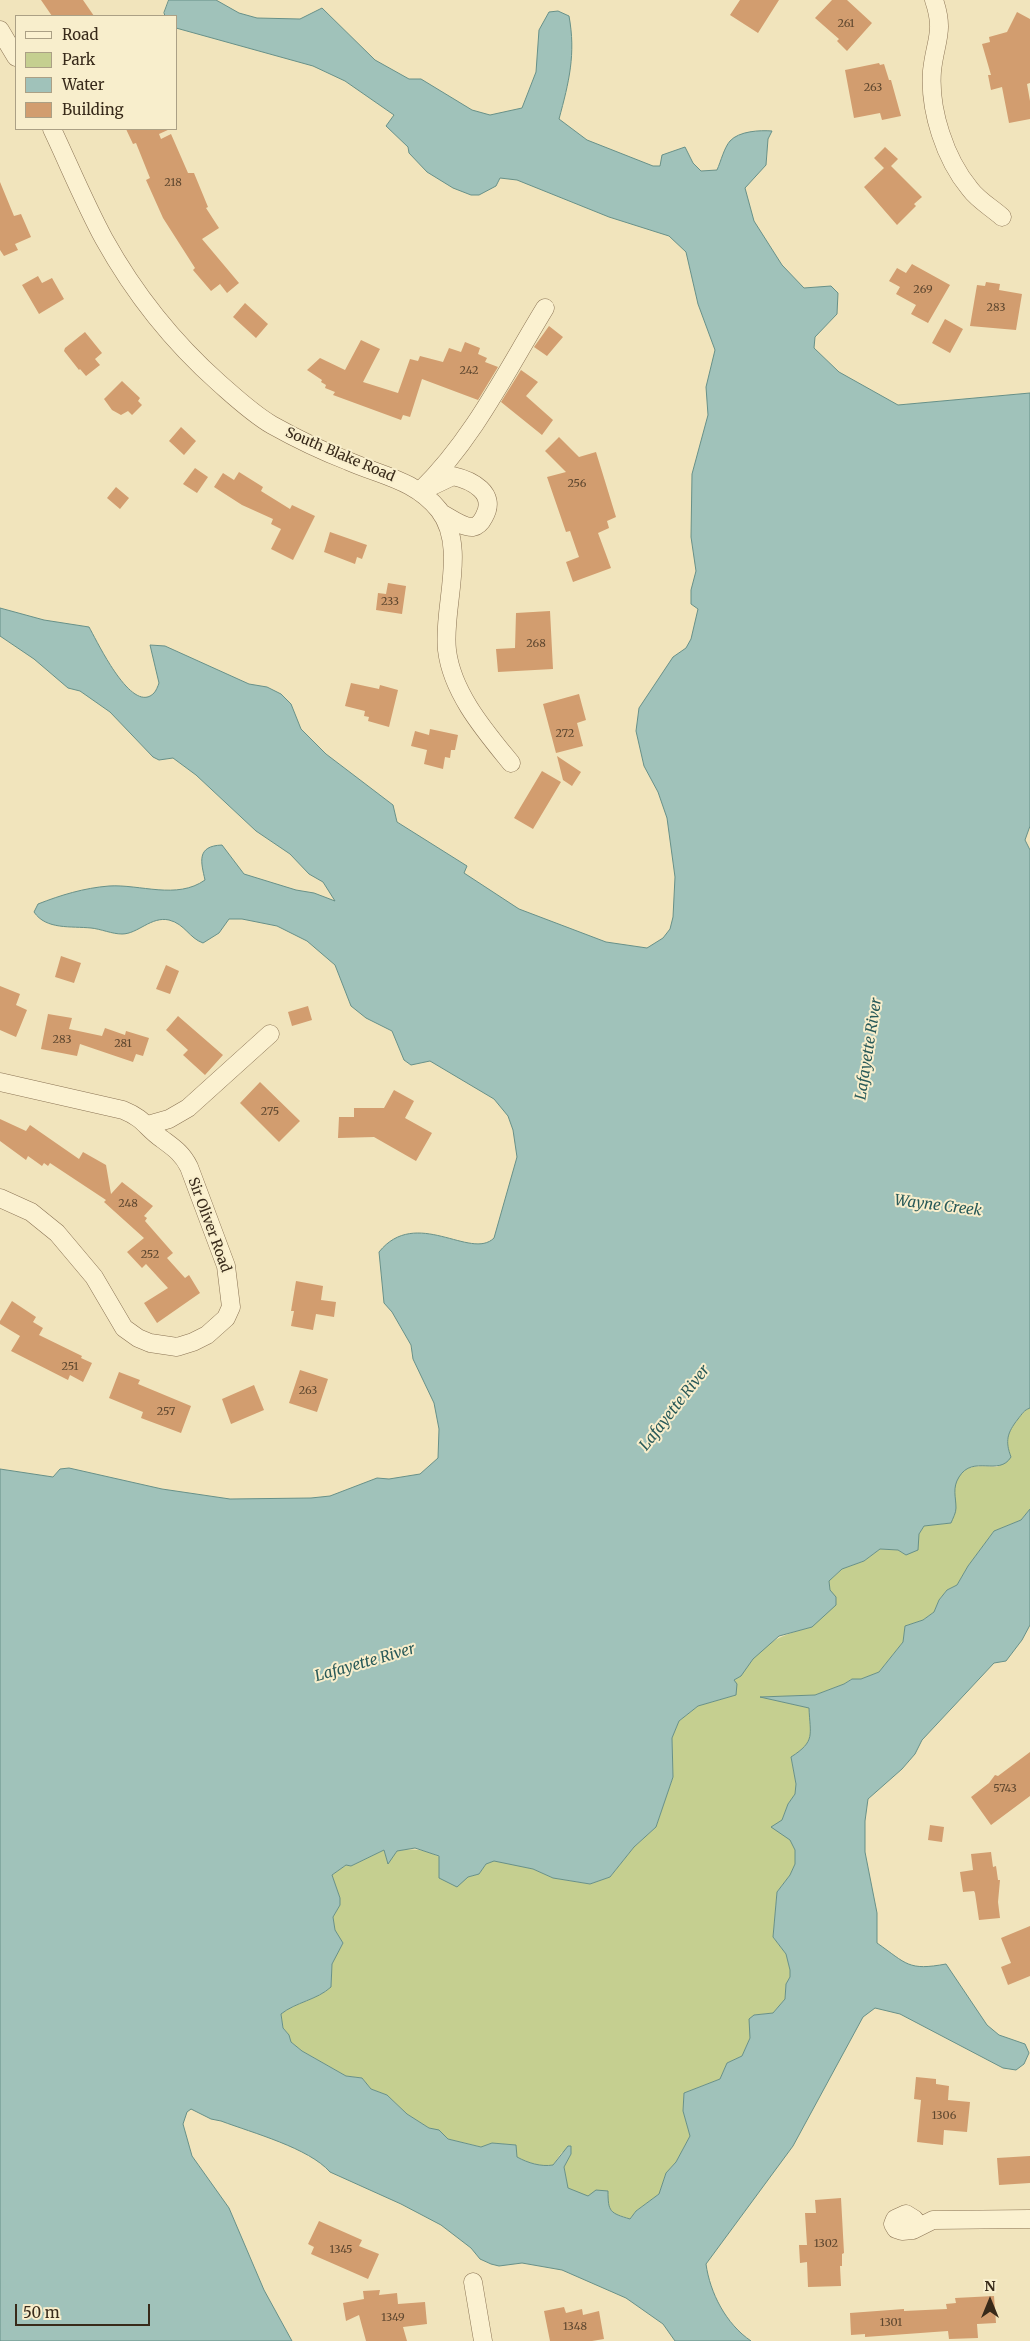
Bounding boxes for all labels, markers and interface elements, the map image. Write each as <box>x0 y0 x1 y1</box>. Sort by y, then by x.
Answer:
legend <box>15 15 178 130</box>
house number: 261 <box>837 17 855 31</box>
text: Road <box>62 25 98 44</box>
text: Park <box>62 50 95 69</box>
text: Water <box>62 75 104 94</box>
house number: 263 <box>864 81 882 95</box>
text: Building <box>62 100 124 119</box>
house number: 218 <box>164 176 182 190</box>
house number: 269 <box>913 283 933 297</box>
house number: 283 <box>987 301 1005 315</box>
house number: 242 <box>460 364 478 378</box>
street label: South Blake Road <box>283 424 397 486</box>
house number: 256 <box>567 477 587 491</box>
house number: 233 <box>381 595 399 609</box>
house number: 268 <box>526 637 546 651</box>
house number: 272 <box>556 727 574 741</box>
water label: Lafayette River <box>852 997 886 1101</box>
house number: 283 <box>53 1033 71 1047</box>
house number: 281 <box>114 1037 132 1051</box>
house number: 275 <box>261 1105 279 1119</box>
street label: Sir Oliver Road <box>184 1175 234 1275</box>
water label: Wayne Creek <box>893 1192 983 1220</box>
house number: 248 <box>118 1197 138 1211</box>
house number: 252 <box>141 1248 159 1262</box>
house number: 251 <box>62 1360 78 1374</box>
water label: Lafayette River <box>636 1362 714 1454</box>
house number: 263 <box>299 1384 317 1398</box>
house number: 257 <box>157 1405 175 1419</box>
water label: Lafayette River <box>313 1640 417 1686</box>
house number: 5743 <box>993 1782 1017 1796</box>
house number: 1306 <box>932 2109 956 2123</box>
house number: 1302 <box>814 2237 838 2251</box>
house number: 1345 <box>329 2243 353 2257</box>
north arrow <box>965 2276 1015 2326</box>
text: N <box>984 2277 996 2295</box>
scale bar <box>18 2294 152 2326</box>
text: 50 m <box>23 2303 60 2322</box>
house number: 1349 <box>381 2311 405 2325</box>
house number: 1301 <box>880 2316 902 2330</box>
house number: 1348 <box>563 2320 587 2334</box>

